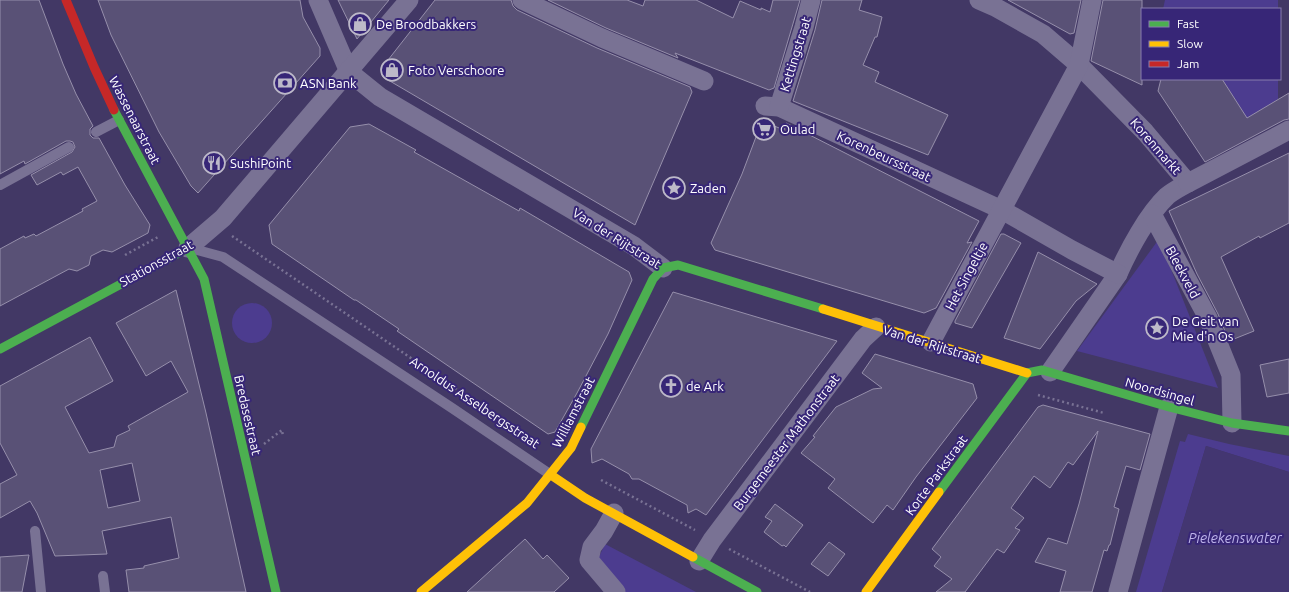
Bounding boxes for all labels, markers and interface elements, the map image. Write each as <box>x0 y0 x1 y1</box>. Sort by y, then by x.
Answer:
legend <box>1141 8 1281 80</box>
shop icon: De Broodbakkers <box>347 11 373 37</box>
street label: Kettingstraat <box>777 15 813 93</box>
place label: De Broodbakkers <box>376 17 477 31</box>
text: Fast <box>1177 17 1199 30</box>
text: Slow <box>1177 37 1203 50</box>
shop icon: Foto Verschoore <box>379 57 405 83</box>
text: Jam <box>1177 57 1199 70</box>
place label: Foto Verschoore <box>408 63 504 77</box>
bank icon: ASN Bank <box>272 70 298 96</box>
street label: Wassenaarstraat <box>107 74 163 166</box>
place label: ASN Bank <box>300 76 357 90</box>
street label: Korenmarkt <box>1128 115 1184 177</box>
supermarket icon: Oulad <box>751 116 777 142</box>
place label: Oulad <box>780 122 815 136</box>
street label: Korenbeursstraat <box>835 128 933 184</box>
restaurant icon: SushiPoint <box>201 150 227 176</box>
place label: SushiPoint <box>230 156 291 170</box>
place icon: Zaden <box>661 175 687 201</box>
place label: Zaden <box>690 181 726 195</box>
street label: Van der Rijtstraat <box>570 205 664 271</box>
street label: Stationsstraat <box>117 237 195 289</box>
street label: Het Singeltje <box>942 240 990 312</box>
street label: Bleekveld <box>1163 244 1203 300</box>
place label: De Geit van Mie d'n Os <box>1172 314 1239 343</box>
place icon: De Geit van Mie d'n Os <box>1144 315 1170 341</box>
street label: Van der Rijtstraat <box>881 322 983 366</box>
street label: Arnoldus Asselbergsstraat <box>408 353 542 451</box>
street label: Burgemeester Mathonstraat <box>730 371 842 513</box>
church icon: de Ark <box>658 373 684 399</box>
street label: Bredasestraat <box>232 374 264 456</box>
street label: Williamstraat <box>549 374 597 450</box>
street label: Noordsingel <box>1124 374 1197 408</box>
place label: de Ark <box>686 379 724 393</box>
street label: Korte Parkstraat <box>902 432 970 518</box>
water label: Pielekenswater <box>1188 530 1282 546</box>

